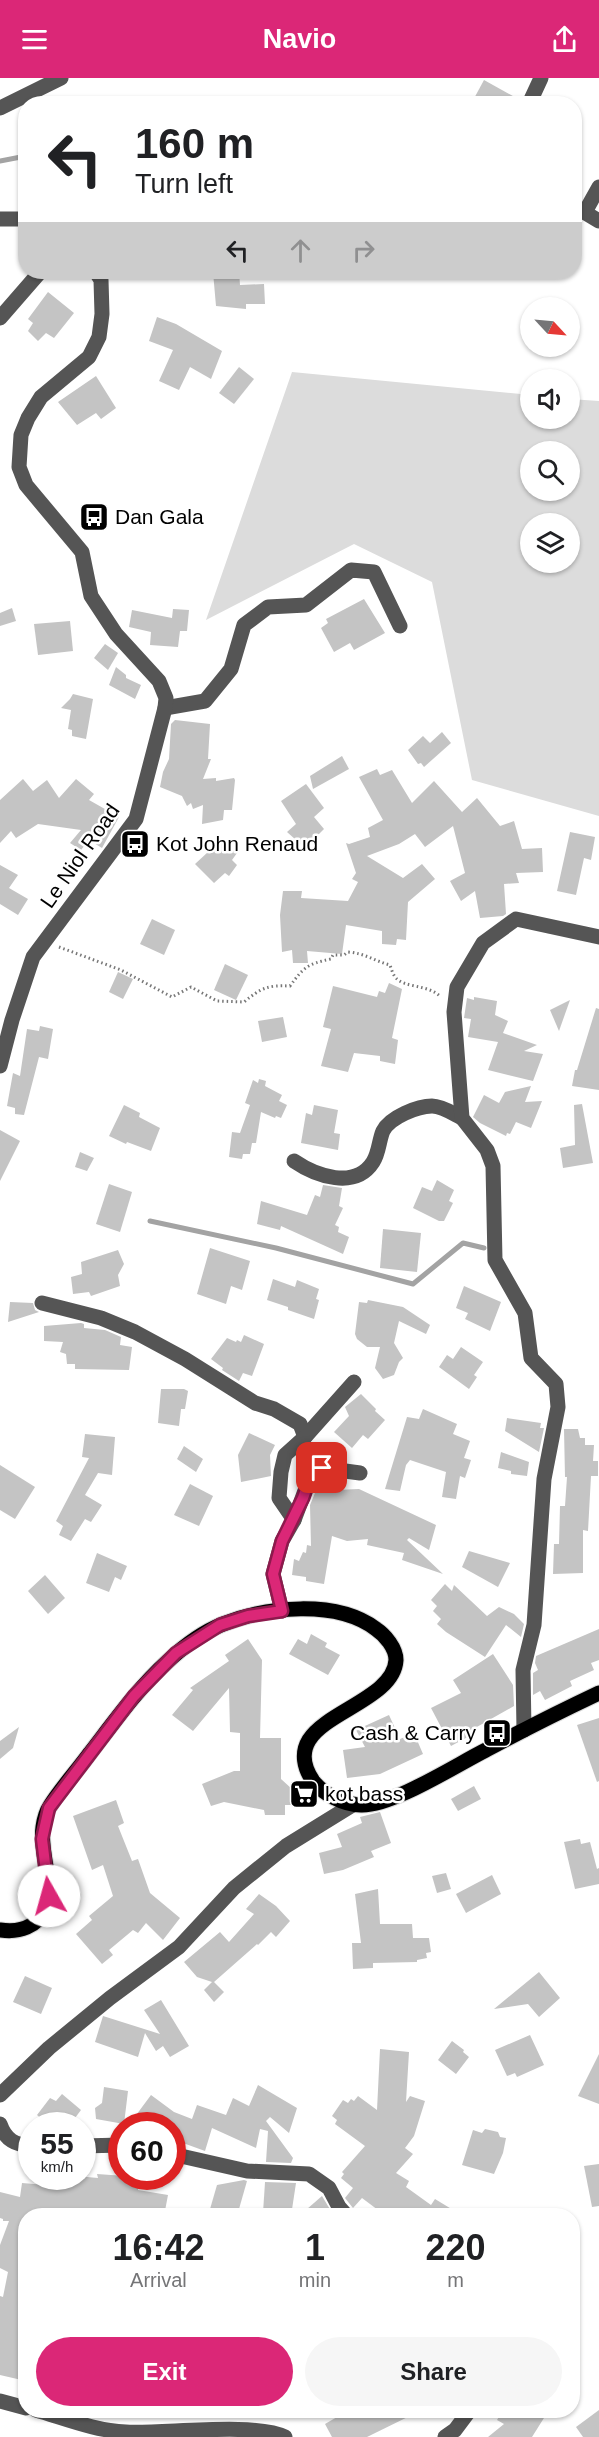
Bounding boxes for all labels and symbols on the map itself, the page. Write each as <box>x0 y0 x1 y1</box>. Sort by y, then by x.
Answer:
north arrow <box>520 297 580 357</box>
bus stop icon: Dan Gala <box>78 501 110 533</box>
place label: Dan Gala <box>115 505 204 528</box>
street label: Le Niol Road <box>35 799 124 912</box>
bus stop icon: Kot John Renaud <box>119 828 151 860</box>
place label: Kot John Renaud <box>156 832 318 855</box>
pin <box>296 1442 347 1493</box>
bus stop icon: Cash & Carry <box>481 1717 513 1749</box>
place label: Cash & Carry <box>350 1721 476 1744</box>
supermarket icon: kot bass <box>288 1778 320 1810</box>
place label: kot bass <box>325 1782 403 1805</box>
position arrow <box>17 1864 81 1928</box>
speed limit sign: 60 <box>108 2112 186 2190</box>

